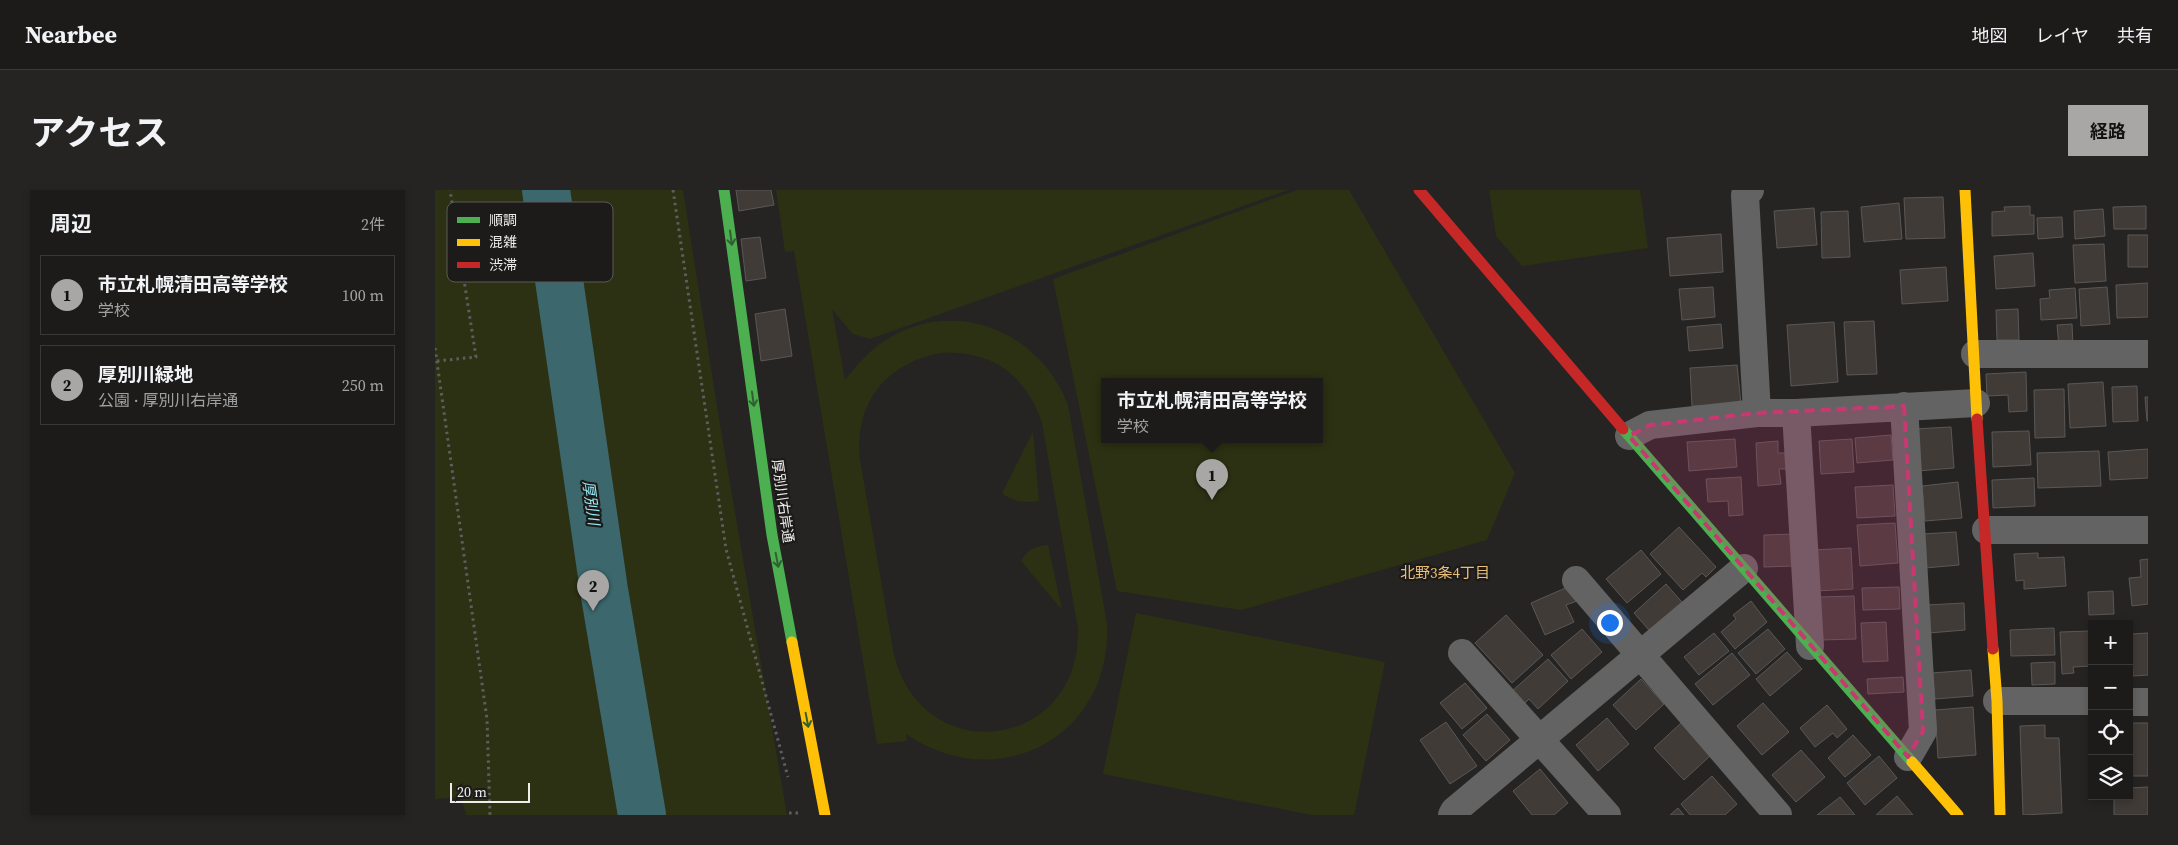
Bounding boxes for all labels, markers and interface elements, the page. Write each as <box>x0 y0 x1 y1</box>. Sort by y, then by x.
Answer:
text: Nearbee <box>25 18 117 51</box>
text: 地図 <box>1972 23 2008 48</box>
text: レイヤ <box>2036 23 2089 48</box>
text: 共有 <box>2117 23 2153 48</box>
button: 経路 <box>2068 105 2148 156</box>
text: アクセス <box>30 109 168 157</box>
legend <box>447 202 613 282</box>
text: 周辺 <box>50 209 92 238</box>
text: 順調 <box>489 210 517 230</box>
text: 2件 <box>361 213 385 235</box>
one-way arrow <box>726 230 736 246</box>
text: 混雑 <box>489 232 517 252</box>
text: 渋滞 <box>489 255 517 275</box>
text: 市立札幌清田高等学校 <box>98 271 288 297</box>
text: 1 <box>63 284 71 306</box>
text: 100 m <box>342 284 384 306</box>
text: 学校 <box>98 299 130 321</box>
text: 厚別川緑地 <box>98 361 193 387</box>
text: 2 <box>63 374 71 396</box>
text: 250 m <box>342 374 384 396</box>
popup <box>1101 378 1323 443</box>
text: 市立札幌清田高等学校 <box>1117 387 1307 413</box>
text: 公園 · 厚別川右岸通 <box>98 389 238 411</box>
one-way arrow <box>748 391 758 407</box>
text: 学校 <box>1117 415 1149 437</box>
street label: 厚別川右岸通 <box>767 458 799 544</box>
pin: 1 <box>1196 459 1228 500</box>
water label: 厚別川 <box>578 479 605 529</box>
one-way arrow <box>772 552 782 568</box>
district label: 北野3条4丁目 <box>1400 562 1490 583</box>
pin: 2 <box>577 570 609 611</box>
your location <box>1597 610 1623 636</box>
map controls <box>2088 620 2133 800</box>
button: + <box>2088 620 2133 665</box>
button: − <box>2088 665 2133 710</box>
button: locate <box>2088 710 2133 755</box>
one-way arrow <box>802 711 812 727</box>
button: layers <box>2088 755 2133 800</box>
scale bar <box>450 780 530 803</box>
text: 20 m <box>457 782 487 802</box>

